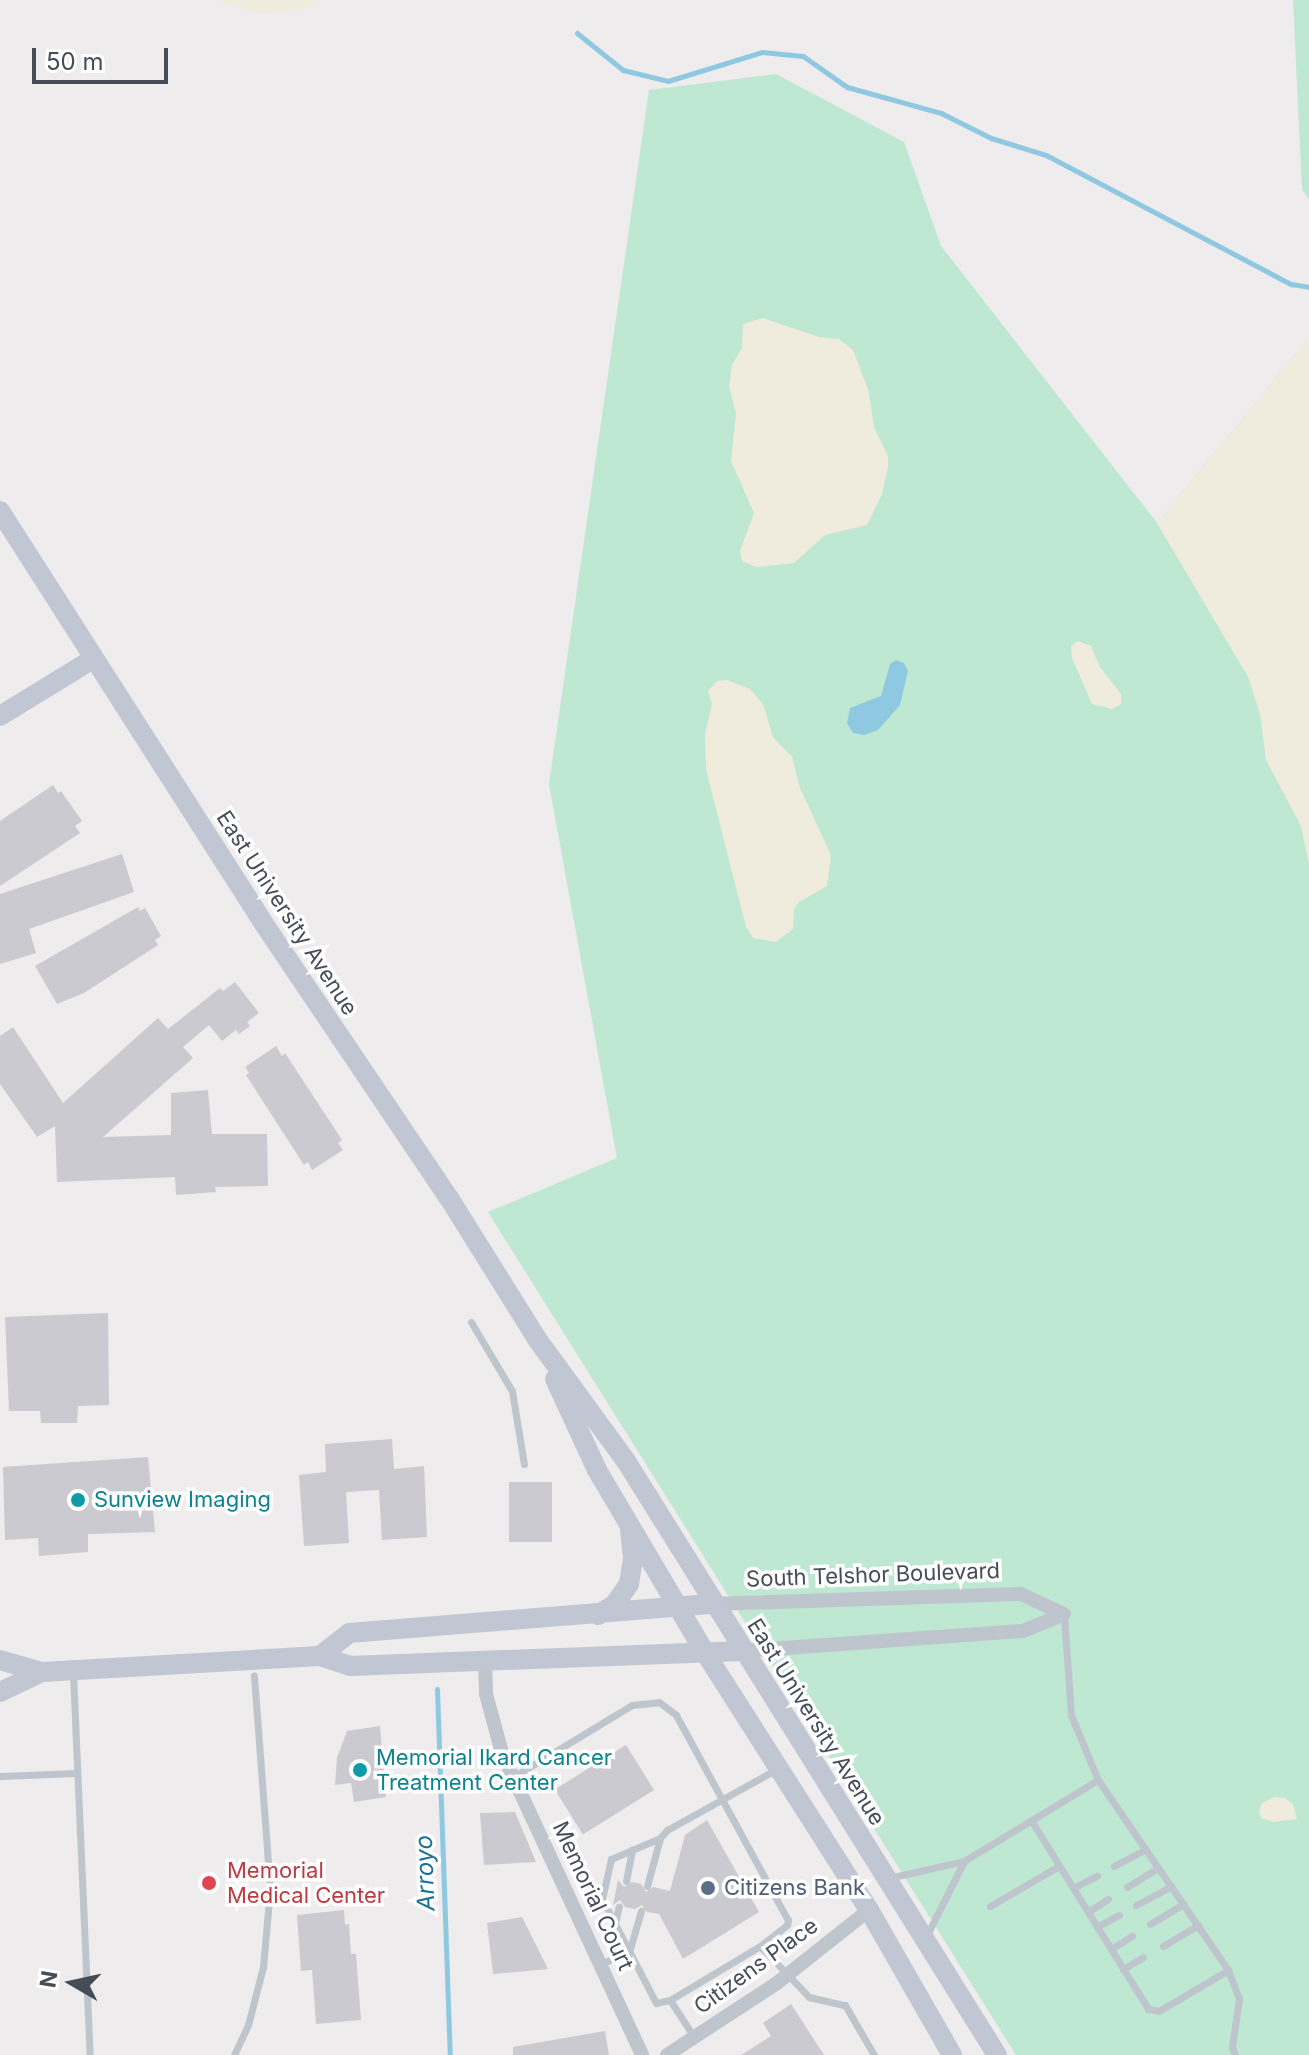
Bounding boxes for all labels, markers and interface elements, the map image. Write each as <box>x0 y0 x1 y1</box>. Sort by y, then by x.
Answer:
scale bar <box>36 32 172 82</box>
text: 50 m <box>46 47 104 76</box>
street label: East University Avenue <box>211 806 363 1020</box>
place label: Sunview Imaging <box>94 1487 271 1513</box>
marker: Sunview Imaging <box>69 1491 87 1509</box>
street label: South Telshor Boulevard <box>746 1557 1000 1593</box>
street label: East University Avenue <box>742 1614 890 1830</box>
place label: Memorial Ikard Cancer Treatment Center <box>376 1744 612 1796</box>
marker: Memorial Ikard Cancer Treatment Center <box>351 1761 369 1779</box>
street label: Memorial Court <box>547 1817 639 1975</box>
water label: Arroyo <box>409 1835 441 1911</box>
place label: Memorial Medical Center <box>227 1857 385 1908</box>
marker: Memorial Medical Center <box>198 1872 220 1894</box>
place label: Citizens Bank <box>724 1875 865 1901</box>
marker: Citizens Bank <box>699 1879 717 1897</box>
street label: Citizens Place <box>689 1912 823 2020</box>
north arrow <box>32 1943 112 2023</box>
text: N <box>34 1969 62 1990</box>

